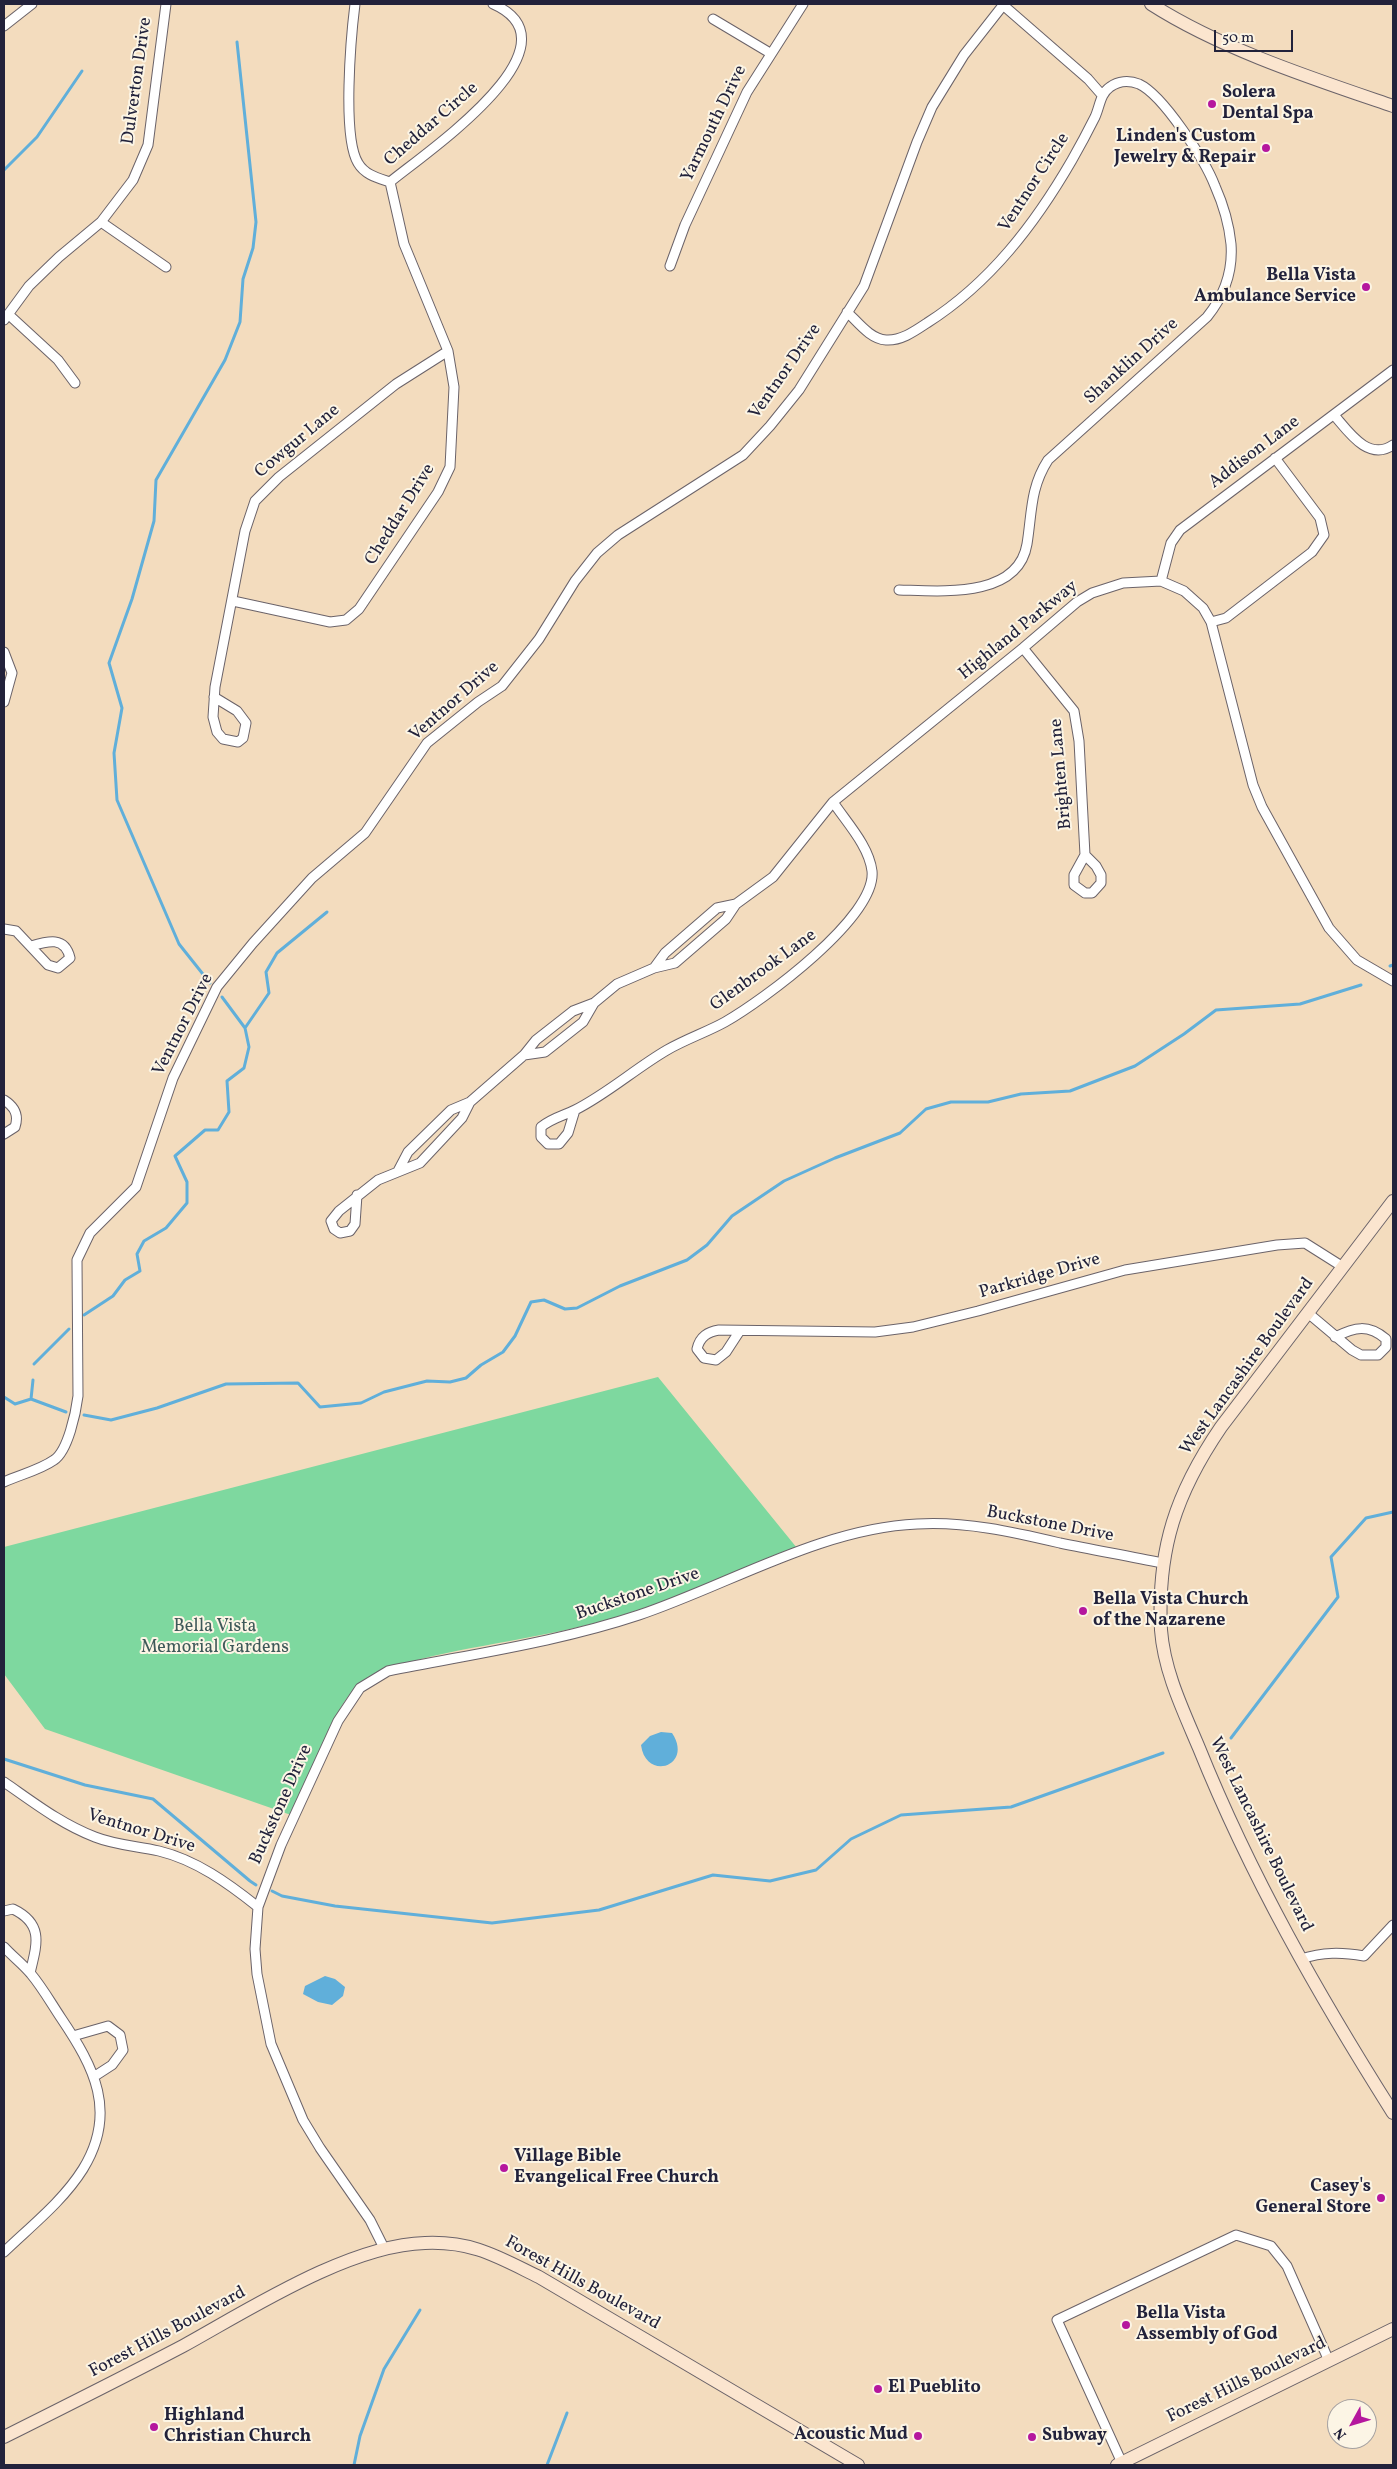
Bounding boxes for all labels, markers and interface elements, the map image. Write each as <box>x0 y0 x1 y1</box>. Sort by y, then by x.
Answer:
street label: Dulverton Drive <box>118 16 158 146</box>
scale bar <box>1217 20 1296 52</box>
text: 50 m <box>1222 28 1254 49</box>
street label: Yarmouth Drive <box>677 62 753 186</box>
street label: Cheddar Circle <box>381 78 483 172</box>
place label: Solera Dental Spa <box>1222 83 1314 126</box>
marker: Solera Dental Spa <box>1206 98 1218 110</box>
place label: Linden's Custom Jewelry & Repair <box>1114 127 1256 170</box>
street label: Ventnor Circle <box>995 129 1075 237</box>
marker: Linden's Custom Jewelry & Repair <box>1260 142 1272 154</box>
place label: Bella Vista Ambulance Service <box>1194 266 1356 308</box>
marker: Bella Vista Ambulance Service <box>1360 281 1372 293</box>
street label: Shanklin Drive <box>1080 314 1184 410</box>
street label: Ventnor Drive <box>745 320 827 424</box>
street label: Cowgur Lane <box>251 400 345 484</box>
street label: Addison Lane <box>1205 412 1305 494</box>
street label: Cheddar Drive <box>361 460 441 570</box>
street label: Highland Parkway <box>955 576 1083 686</box>
street label: Ventnor Drive <box>406 657 504 747</box>
street label: Brighten Lane <box>1046 718 1078 830</box>
street label: Glenbrook Lane <box>707 925 821 1017</box>
street label: Ventnor Drive <box>149 970 219 1080</box>
street label: Parkridge Drive <box>977 1249 1103 1305</box>
street label: West Lancashire Boulevard <box>1176 1274 1320 1460</box>
street label: Buckstone Drive <box>985 1502 1115 1548</box>
street label: Buckstone Drive <box>573 1564 703 1626</box>
place label: Bella Vista Church of the Nazarene <box>1093 1590 1249 1632</box>
marker: Bella Vista Church of the Nazarene <box>1077 1605 1089 1617</box>
park label: Bella Vista Memorial Gardens <box>141 1617 289 1660</box>
street label: West Lancashire Boulevard <box>1203 1734 1317 1936</box>
street label: Buckstone Drive <box>246 1742 318 1868</box>
street label: Ventnor Drive <box>84 1805 198 1859</box>
place label: Village Bible Evangelical Free Church <box>514 2147 719 2190</box>
marker: Village Bible Evangelical Free Church <box>498 2162 510 2174</box>
place label: Casey's General Store <box>1255 2177 1371 2220</box>
marker: Casey's General Store <box>1375 2192 1387 2204</box>
street label: Forest Hills Boulevard <box>501 2232 663 2336</box>
street label: Forest Hills Boulevard <box>86 2283 250 2383</box>
place label: Bella Vista Assembly of God <box>1136 2304 1278 2346</box>
marker: Bella Vista Assembly of God <box>1120 2319 1132 2331</box>
street label: Forest Hills Boulevard <box>1164 2333 1330 2429</box>
place label: El Pueblito <box>888 2378 981 2400</box>
marker: El Pueblito <box>872 2383 884 2395</box>
north arrow <box>1327 2399 1377 2449</box>
place label: Highland Christian Church <box>164 2406 311 2448</box>
marker: Highland Christian Church <box>148 2421 160 2433</box>
text: N <box>1330 2423 1351 2443</box>
place label: Acoustic Mud <box>794 2425 908 2447</box>
place label: Subway <box>1042 2426 1107 2448</box>
marker: Acoustic Mud <box>912 2430 924 2442</box>
marker: Subway <box>1026 2431 1038 2443</box>

